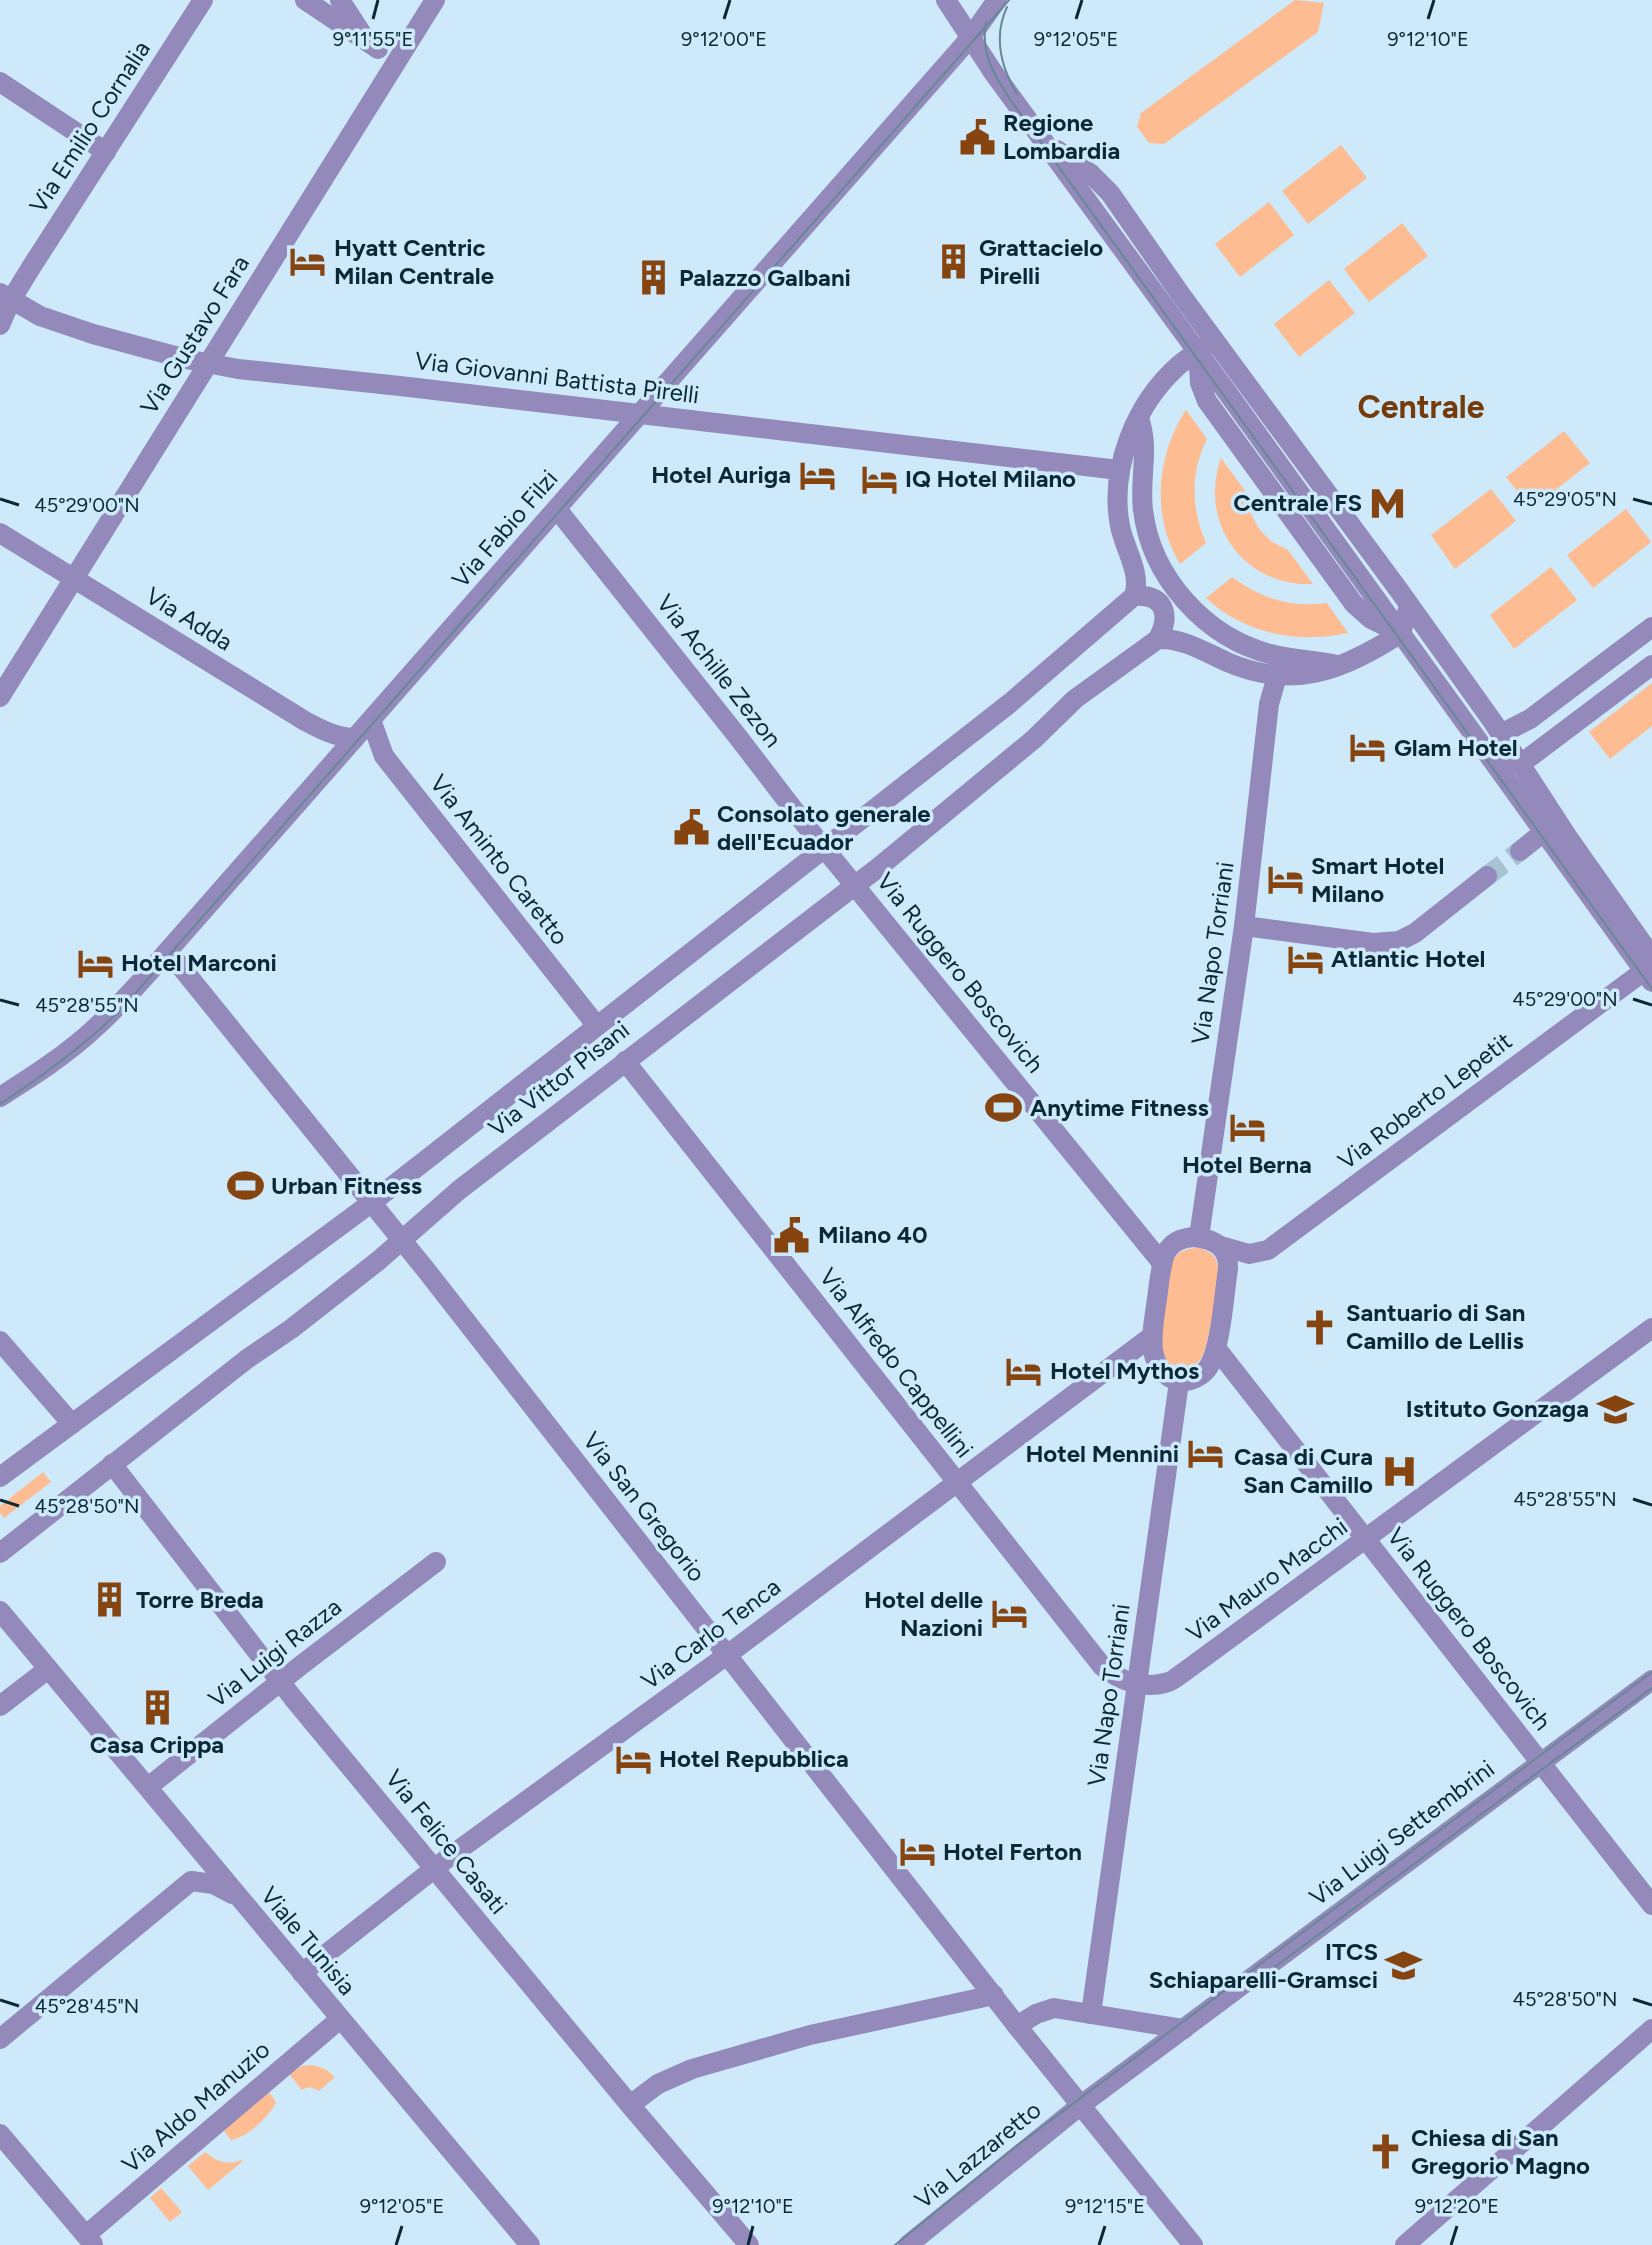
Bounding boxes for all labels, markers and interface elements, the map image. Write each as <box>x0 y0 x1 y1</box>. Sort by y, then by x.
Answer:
text: 9°11'55"E <box>333 27 413 51</box>
text: 9°12'00"E <box>681 27 767 51</box>
text: 9°12'05"E <box>1034 27 1118 51</box>
text: 9°12'10"E <box>1387 27 1469 51</box>
street label: Via Emilio Cornalia <box>23 35 156 218</box>
place label: Regione Lombardia <box>1003 108 1120 165</box>
public building icon: Regione Lombardia <box>958 118 996 156</box>
place label: Hyatt Centric Milan Centrale <box>334 233 494 290</box>
place label: Grattacielo Pirelli <box>979 233 1103 290</box>
hotel icon: Hyatt Centric Milan Centrale <box>289 243 327 281</box>
building icon: Grattacielo Pirelli <box>934 243 972 281</box>
street label: Via Gustavo Fara <box>134 250 255 420</box>
building icon: Palazzo Galbani <box>634 259 672 297</box>
place label: Palazzo Galbani <box>679 263 851 292</box>
street label: Via Giovanni Battista Pirelli <box>413 346 701 409</box>
district label: Centrale <box>1358 388 1485 426</box>
hotel icon: Hotel Auriga <box>798 456 836 494</box>
place label: Hotel Auriga <box>651 460 791 489</box>
hotel icon: IQ Hotel Milano <box>860 460 898 498</box>
street label: Via Fabio Filzi <box>446 464 564 593</box>
place label: IQ Hotel Milano <box>905 464 1076 493</box>
metro station icon: Centrale FS <box>1369 484 1407 522</box>
text: 45°29'05"N <box>1513 487 1617 511</box>
place label: Centrale FS <box>1233 488 1362 517</box>
text: 45°29'00"N <box>34 493 140 517</box>
street label: Via Adda <box>141 581 238 657</box>
street label: Via Achille Zezon <box>651 589 788 753</box>
hotel icon: Glam Hotel <box>1349 729 1387 767</box>
place label: Glam Hotel <box>1394 733 1518 762</box>
street label: Via Aminto Caretto <box>424 769 575 950</box>
place label: Consolato generale dell'Ecuador <box>717 799 931 856</box>
public building icon: Consolato generale dell'Ecuador <box>672 809 710 847</box>
place label: Smart Hotel Milano <box>1311 851 1444 908</box>
street label: Via Napo Torriani <box>1185 860 1240 1046</box>
hotel icon: Smart Hotel Milano <box>1266 861 1304 899</box>
street label: Via Ruggero Boscovich <box>871 867 1050 1078</box>
hotel icon: Atlantic Hotel <box>1286 940 1324 978</box>
hotel icon: Hotel Marconi <box>76 944 114 982</box>
place label: Atlantic Hotel <box>1331 944 1485 973</box>
place label: Hotel Marconi <box>121 948 277 977</box>
text: 45°29'00"N <box>1512 987 1618 1011</box>
text: 45°28'55"N <box>35 993 139 1017</box>
street label: Via Vittor Pisani <box>483 1015 635 1143</box>
street label: Via Roberto Lepetit <box>1332 1026 1517 1175</box>
sports icon: Anytime Fitness <box>985 1089 1023 1127</box>
place label: Anytime Fitness <box>1030 1093 1209 1122</box>
hotel icon: Hotel Berna <box>1228 1109 1266 1147</box>
place label: Hotel Berna <box>1182 1150 1312 1179</box>
sports icon: Urban Fitness <box>226 1167 264 1205</box>
place label: Urban Fitness <box>271 1171 422 1200</box>
public building icon: Milano 40 <box>773 1216 811 1254</box>
place label: Milano 40 <box>818 1220 928 1249</box>
street label: Via Alfredo Cappellini <box>814 1262 979 1463</box>
place label: Santuario di San Camillo de Lellis <box>1346 1298 1525 1355</box>
church icon: Santuario di San Camillo de Lellis <box>1301 1308 1339 1346</box>
hotel icon: Hotel Mythos <box>1005 1352 1043 1390</box>
place label: Hotel Mythos <box>1050 1356 1199 1385</box>
school or university icon: Istituto Gonzaga <box>1596 1390 1634 1428</box>
place label: Istituto Gonzaga <box>1406 1394 1589 1423</box>
street label: Via San Gregorio <box>577 1426 712 1587</box>
hotel icon: Hotel Mennini <box>1186 1435 1224 1473</box>
place label: Hotel Mennini <box>1025 1439 1179 1468</box>
place label: Casa di Cura San Camillo <box>1234 1442 1373 1499</box>
hospital icon: Casa di Cura San Camillo <box>1380 1452 1418 1490</box>
text: 45°28'55"N <box>1513 1487 1617 1511</box>
text: 45°28'50"N <box>35 1494 139 1518</box>
street label: Via Mauro Macchi <box>1181 1512 1353 1648</box>
street label: Via Ruggero Boscovich <box>1381 1522 1557 1736</box>
street label: Via Carlo Tenca <box>635 1572 786 1695</box>
building icon: Torre Breda <box>91 1581 129 1619</box>
place label: Torre Breda <box>136 1585 264 1614</box>
place label: Hotel delle Nazioni <box>864 1585 983 1642</box>
street label: Via Luigi Razza <box>203 1592 347 1713</box>
hotel icon: Hotel delle Nazioni <box>990 1595 1028 1633</box>
street label: Via Napo Torriani <box>1081 1602 1136 1788</box>
building icon: Casa Crippa <box>138 1689 176 1727</box>
place label: Casa Crippa <box>90 1730 224 1759</box>
hotel icon: Hotel Repubblica <box>614 1740 652 1778</box>
place label: Hotel Repubblica <box>659 1744 849 1773</box>
street label: Via Luigi Settembrini <box>1304 1754 1500 1911</box>
street label: Via Felice Casati <box>379 1764 513 1920</box>
hotel icon: Hotel Ferton <box>898 1833 936 1871</box>
place label: Hotel Ferton <box>943 1837 1082 1866</box>
street label: Viale Tunisia <box>255 1881 362 2001</box>
place label: ITCS Schiaparelli-Gramsci <box>1149 1937 1378 1994</box>
school or university icon: ITCS Schiaparelli-Gramsci <box>1385 1947 1423 1985</box>
text: 45°28'50"N <box>1513 1987 1617 2011</box>
text: 45°28'45"N <box>35 1994 139 2018</box>
street label: Via Aldo Manuzio <box>116 2035 276 2179</box>
street label: Via Lazzaretto <box>909 2095 1047 2214</box>
place label: Chiesa di San Gregorio Magno <box>1411 2123 1590 2180</box>
church icon: Chiesa di San Gregorio Magno <box>1366 2133 1404 2171</box>
text: 9°12'05"E <box>360 2194 444 2218</box>
text: 9°12'10"E <box>712 2194 794 2218</box>
text: 9°12'15"E <box>1065 2194 1145 2218</box>
text: 9°12'20"E <box>1415 2194 1499 2218</box>

